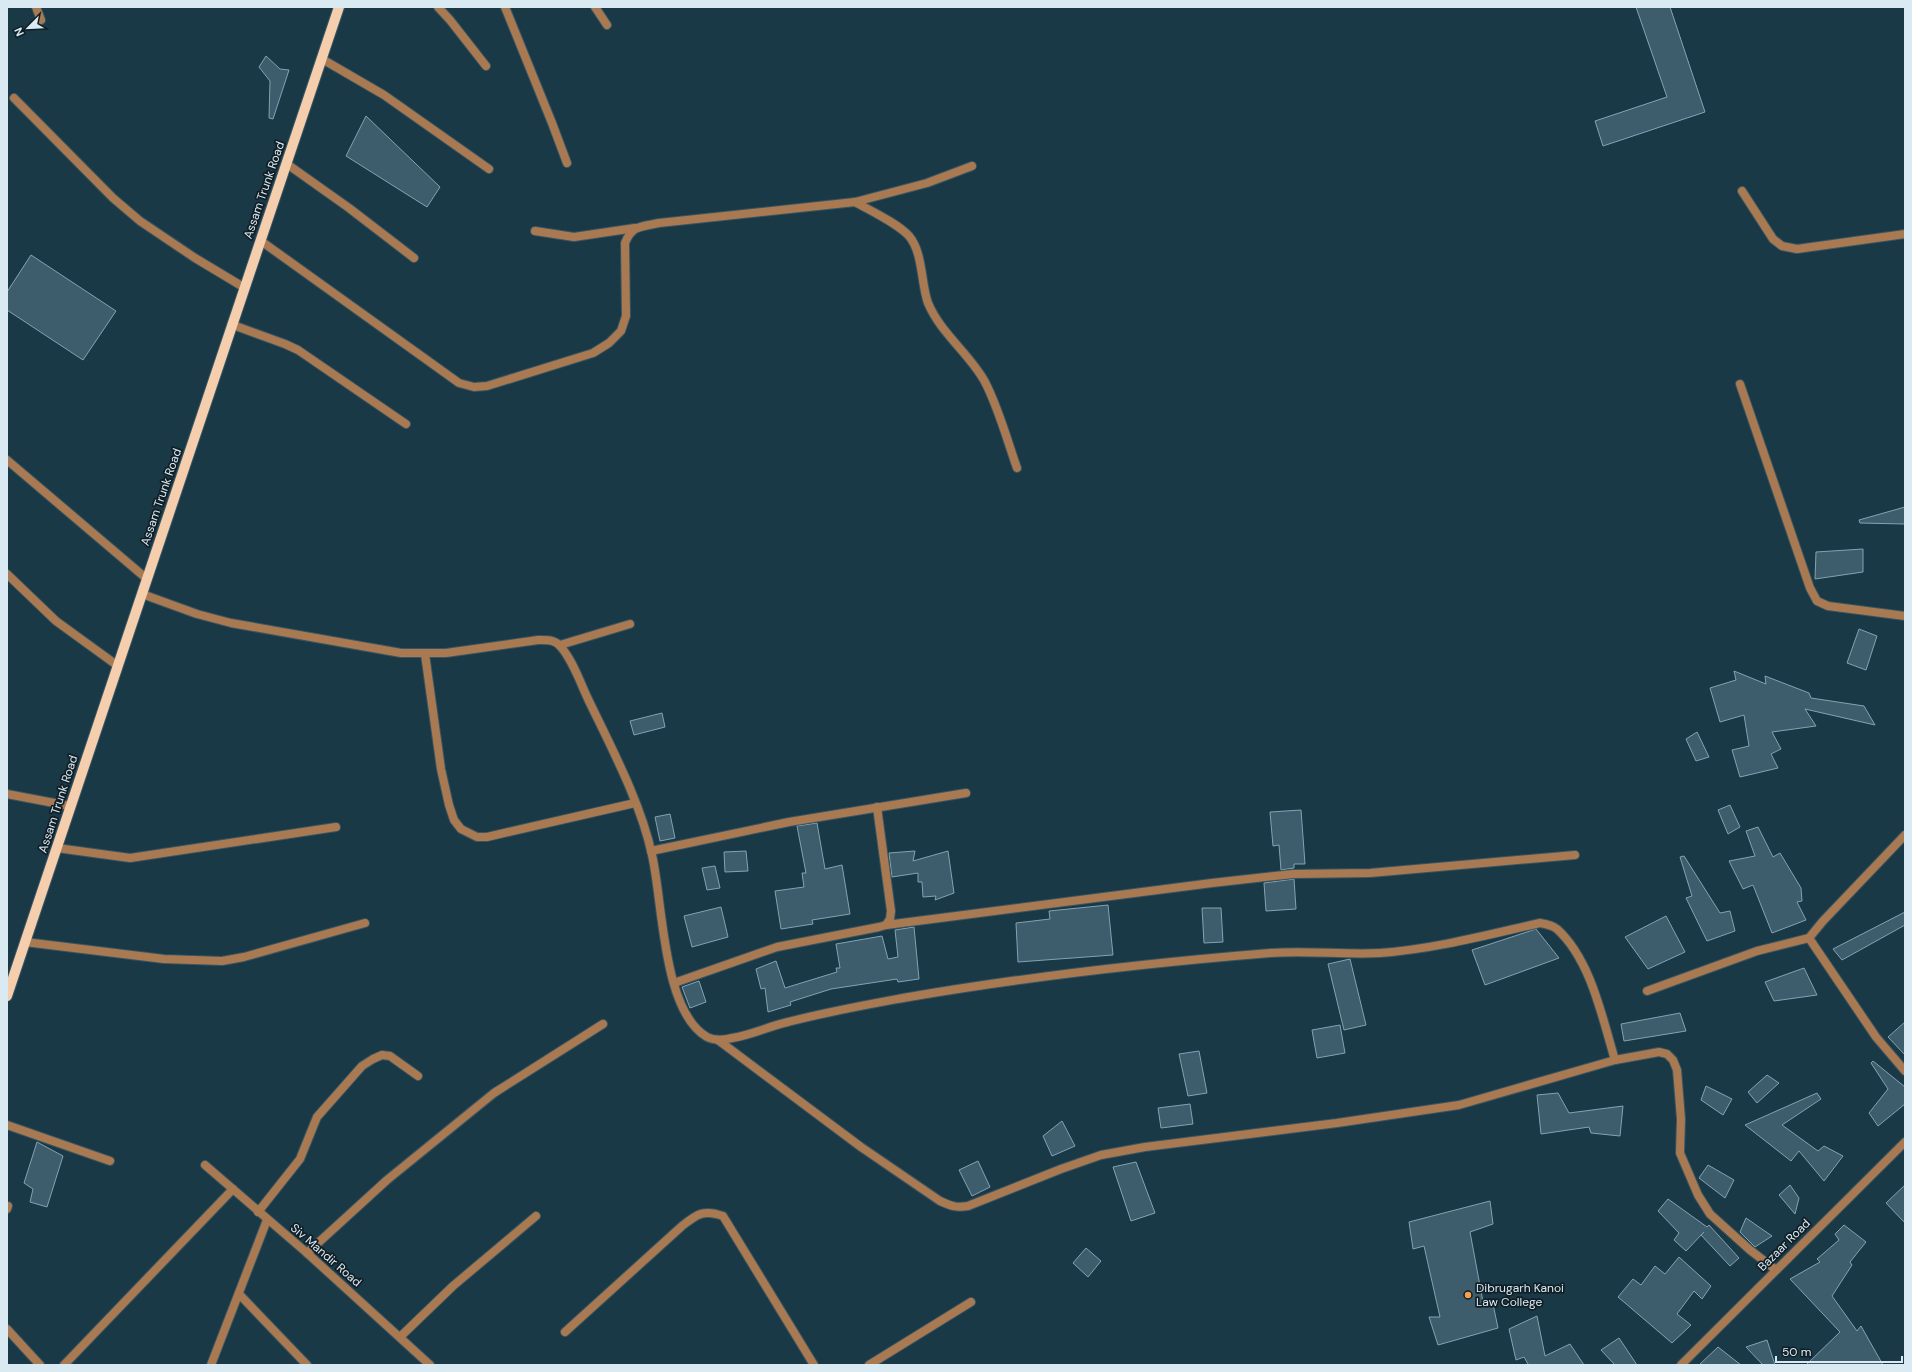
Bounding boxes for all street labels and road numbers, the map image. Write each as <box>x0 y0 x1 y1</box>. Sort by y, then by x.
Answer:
street label: Assam Trunk Road <box>240 139 288 241</box>
street label: Assam Trunk Road <box>137 446 185 548</box>
street label: Assam Trunk Road <box>35 753 81 855</box>
street label: Bazaar Road <box>1754 1215 1814 1275</box>
street label: Siv Mandir Road <box>287 1220 365 1290</box>

